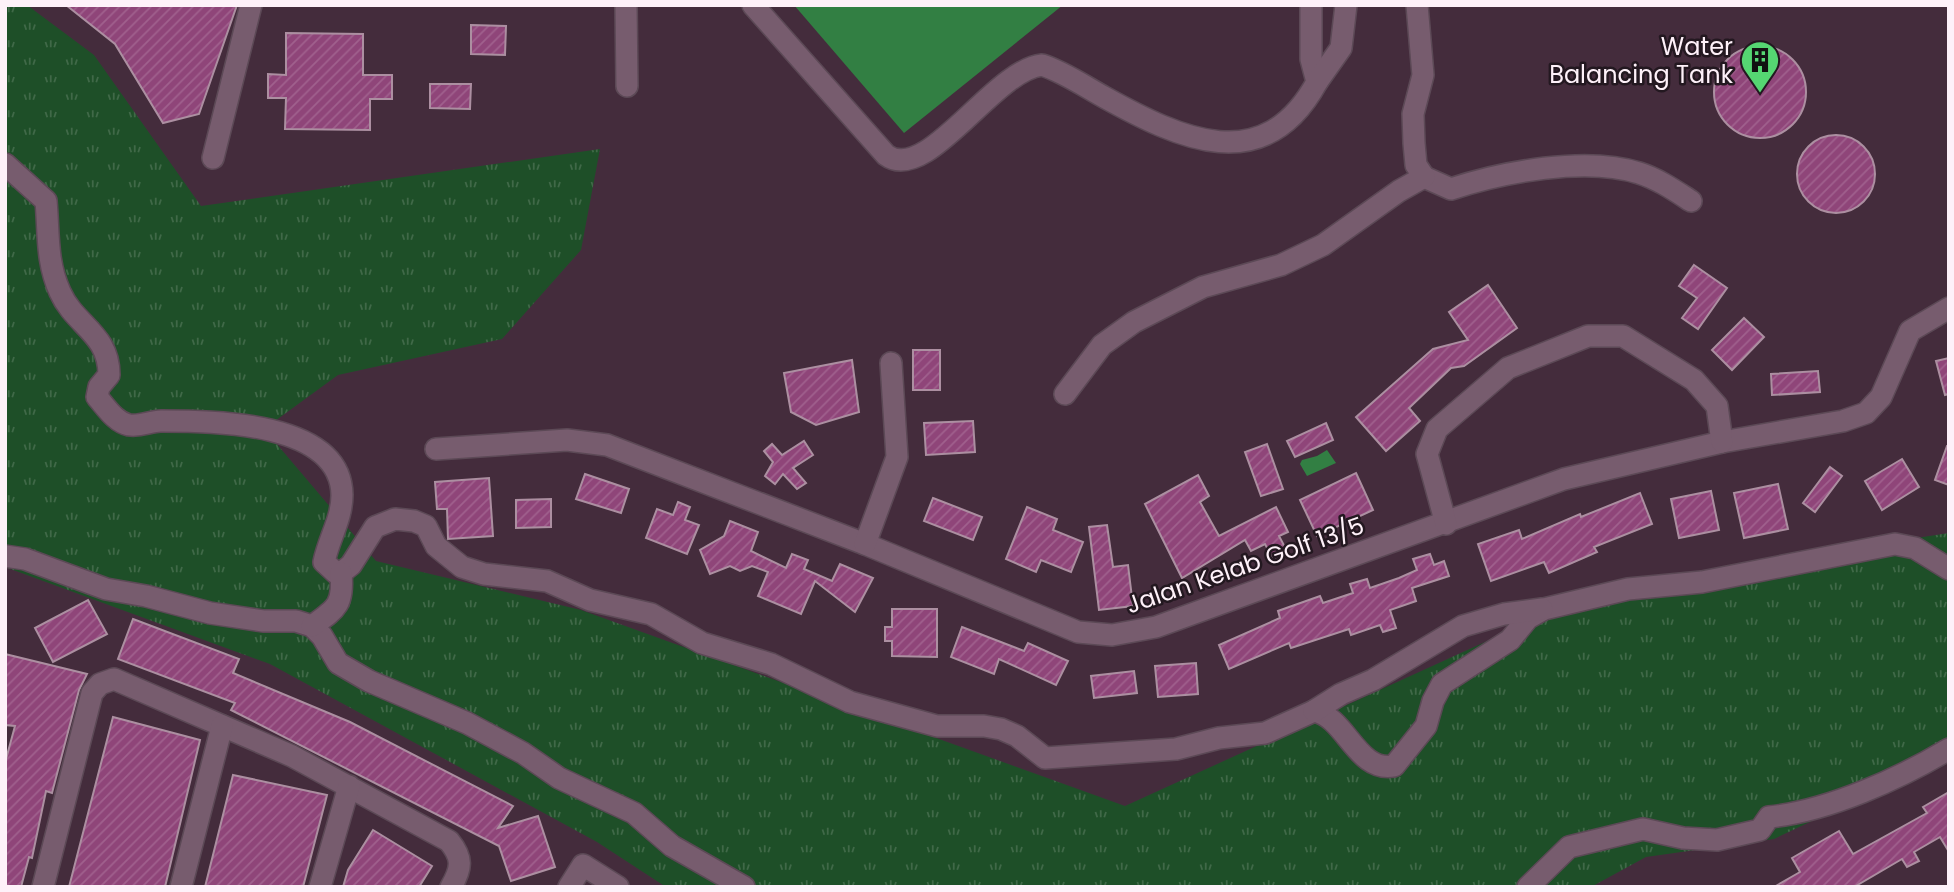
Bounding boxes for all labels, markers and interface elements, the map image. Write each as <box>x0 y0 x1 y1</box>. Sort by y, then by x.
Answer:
place label: Water Balancing Tank <box>1549 30 1734 91</box>
building icon: Water Balancing Tank <box>1739 39 1781 94</box>
street label: Jalan Kelab Golf 13/5 <box>1122 509 1368 621</box>

